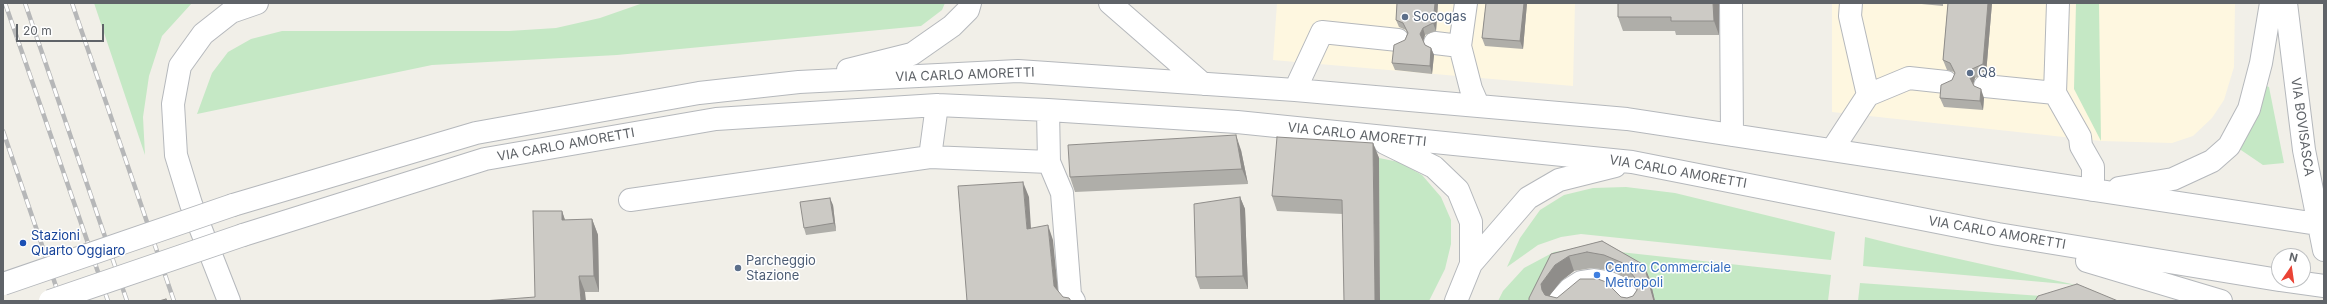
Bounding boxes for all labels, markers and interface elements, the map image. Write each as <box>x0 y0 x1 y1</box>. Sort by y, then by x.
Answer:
place label: Socogas <box>1413 9 1466 25</box>
marker: Socogas <box>1400 12 1410 22</box>
scale bar <box>18 16 106 42</box>
text: 20 m <box>23 23 52 38</box>
street label: VIA CARLO AMORETTI <box>895 65 1035 85</box>
place label: Q8 <box>1978 65 1996 81</box>
marker: Q8 <box>1965 68 1975 78</box>
street label: VIA BOVISASCA <box>2287 77 2317 177</box>
street label: VIA CARLO AMORETTI <box>1287 120 1427 150</box>
street label: VIA CARLO AMORETTI <box>496 125 636 165</box>
street label: VIA CARLO AMORETTI <box>1608 152 1748 192</box>
street label: VIA CARLO AMORETTI <box>1927 213 2067 253</box>
place label: Stazioni Quarto Oggiaro <box>31 228 125 259</box>
marker: Stazioni Quarto Oggiaro <box>18 238 28 248</box>
north arrow <box>2271 248 2311 288</box>
text: N <box>2288 250 2299 265</box>
place label: Parcheggio Stazione <box>746 253 816 284</box>
place label: Centro Commerciale Metropoli <box>1605 260 1731 291</box>
marker: Parcheggio Stazione <box>733 263 743 273</box>
marker: Centro Commerciale Metropoli <box>1592 270 1602 280</box>

